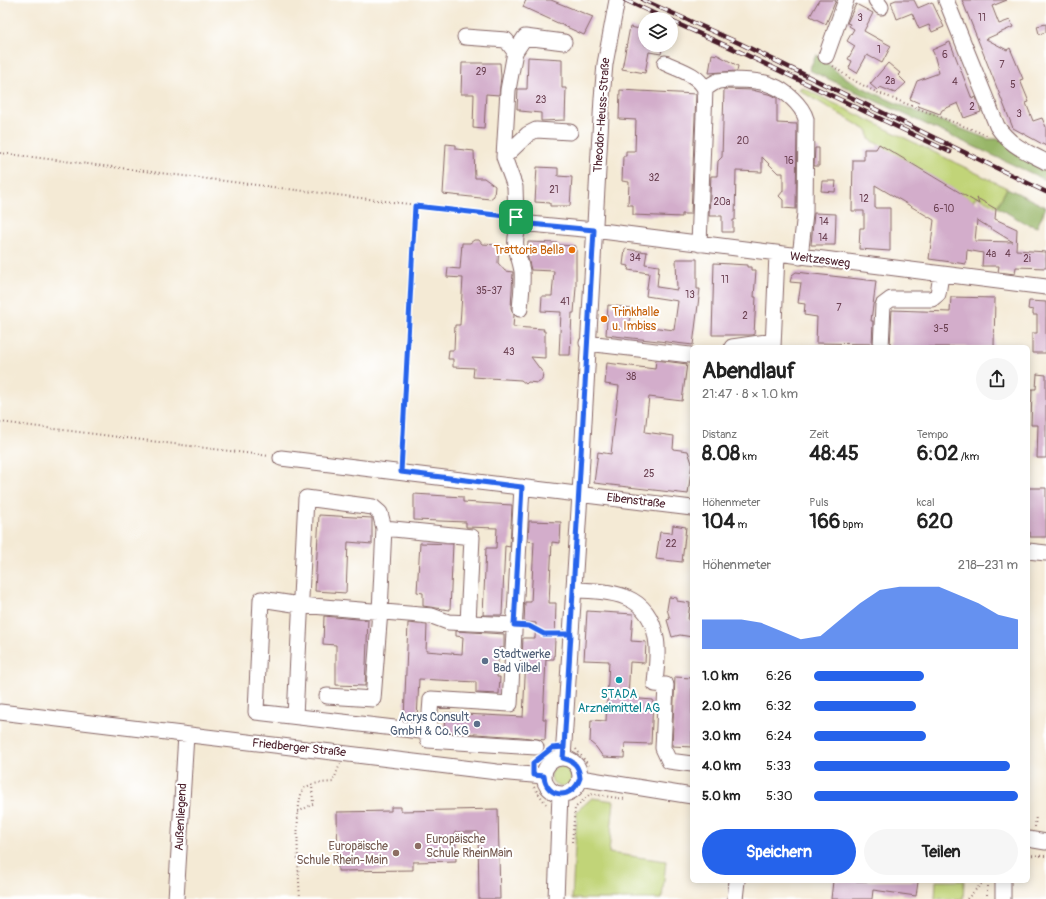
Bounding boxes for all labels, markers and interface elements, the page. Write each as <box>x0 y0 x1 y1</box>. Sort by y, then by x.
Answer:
map controls <box>638 12 678 52</box>
button: layers <box>638 12 678 52</box>
house number: 3 <box>857 12 863 24</box>
house number: 11 <box>978 12 986 24</box>
house number: 1 <box>877 44 881 56</box>
house number: 6 <box>942 49 948 61</box>
street label: Theodor-Heuss-Straße <box>591 57 614 173</box>
house number: 7 <box>999 59 1005 71</box>
house number: 29 <box>476 66 486 78</box>
house number: 2a <box>885 75 895 87</box>
house number: 4 <box>952 76 958 88</box>
house number: 5 <box>1010 79 1016 91</box>
house number: 23 <box>536 94 547 106</box>
house number: 2 <box>969 101 975 113</box>
house number: 3 <box>1016 108 1022 120</box>
house number: 20 <box>737 135 749 147</box>
house number: 16 <box>784 155 794 167</box>
house number: 32 <box>648 172 660 184</box>
house number: 21 <box>549 184 559 196</box>
house number: 12 <box>859 193 869 205</box>
house number: 20a <box>713 196 731 208</box>
pin <box>499 200 533 234</box>
house number: 6-10 <box>934 203 955 215</box>
icon: arrive <box>505 206 527 228</box>
house number: 14 <box>819 216 829 228</box>
house number: 14 <box>818 232 828 244</box>
place label: Trattoria Bella <box>493 243 564 258</box>
marker: Trattoria Bella <box>567 245 577 255</box>
house number: 4a <box>986 248 997 260</box>
house number: 4 <box>1005 248 1011 260</box>
street label: Weitzesweg <box>789 249 851 271</box>
house number: 34 <box>629 252 641 264</box>
house number: 2i <box>1023 253 1031 265</box>
house number: 11 <box>721 274 729 286</box>
house number: 35-37 <box>476 285 503 297</box>
house number: 13 <box>685 289 695 301</box>
house number: 41 <box>560 296 570 308</box>
house number: 7 <box>836 302 842 314</box>
place label: Trinkhalle u. Imbiss <box>612 305 659 334</box>
house number: 2 <box>742 310 748 322</box>
marker: Trinkhalle u. Imbiss <box>599 314 609 324</box>
house number: 3-5 <box>933 323 949 335</box>
house number: 43 <box>503 346 515 358</box>
text: Abendlauf <box>702 357 796 385</box>
button: share <box>976 358 1018 400</box>
house number: 38 <box>626 371 636 383</box>
text: 21:47 · 8 × 1.0 km <box>702 386 798 402</box>
text: Distanz <box>702 428 737 441</box>
text: Zeit <box>809 428 829 441</box>
text: Tempo <box>917 428 948 441</box>
text: 8.08 <box>702 441 740 466</box>
text: 48:45 <box>809 441 859 466</box>
text: 6:02 <box>917 441 958 466</box>
text: km <box>740 450 757 463</box>
text: /km <box>958 450 979 463</box>
house number: 25 <box>643 468 655 480</box>
street label: Eibenstraße <box>606 490 666 512</box>
text: Höhenmeter <box>702 496 761 509</box>
text: Puls <box>809 496 828 509</box>
text: kcal <box>917 496 935 509</box>
text: 104 <box>702 509 735 534</box>
text: 166 <box>809 509 840 534</box>
text: 620 <box>917 509 953 534</box>
text: m <box>735 518 747 531</box>
text: bpm <box>840 518 863 531</box>
house number: 22 <box>665 538 677 550</box>
text: Höhenmeter <box>702 557 771 573</box>
text: 218–231 m <box>958 557 1018 573</box>
place label: Stadtwerke Bad Vilbel <box>493 647 550 676</box>
marker: Stadtwerke Bad Vilbel <box>480 656 490 666</box>
text: 1.0 km <box>702 668 739 684</box>
text: 6:26 <box>766 668 792 684</box>
marker: STADA Arzneimittel AG <box>614 675 624 685</box>
place label: STADA Arzneimittel AG <box>578 687 660 716</box>
text: 2.0 km <box>702 698 741 714</box>
text: 6:32 <box>766 698 792 714</box>
place label: Acrys Consult GmbH & Co. KG <box>390 710 469 739</box>
marker: Acrys Consult GmbH & Co. KG <box>472 719 482 729</box>
text: 3.0 km <box>702 728 741 744</box>
text: 6:24 <box>766 728 792 744</box>
street label: Friedberger Straße <box>251 736 347 760</box>
text: 4.0 km <box>702 758 741 774</box>
text: 5:33 <box>766 758 791 774</box>
street label: Außenliegend <box>172 783 190 851</box>
text: 5.0 km <box>702 788 741 804</box>
text: 5:30 <box>766 788 793 804</box>
button: Speichern <box>702 829 856 875</box>
button: Teilen <box>864 829 1018 875</box>
place label: Europäische Schule RheinMain <box>426 832 513 861</box>
place label: Europäische Schule Rhein-Main <box>296 839 388 868</box>
marker: Europäische Schule RheinMain <box>413 841 423 851</box>
marker: Europäische Schule Rhein-Main <box>391 848 401 858</box>

